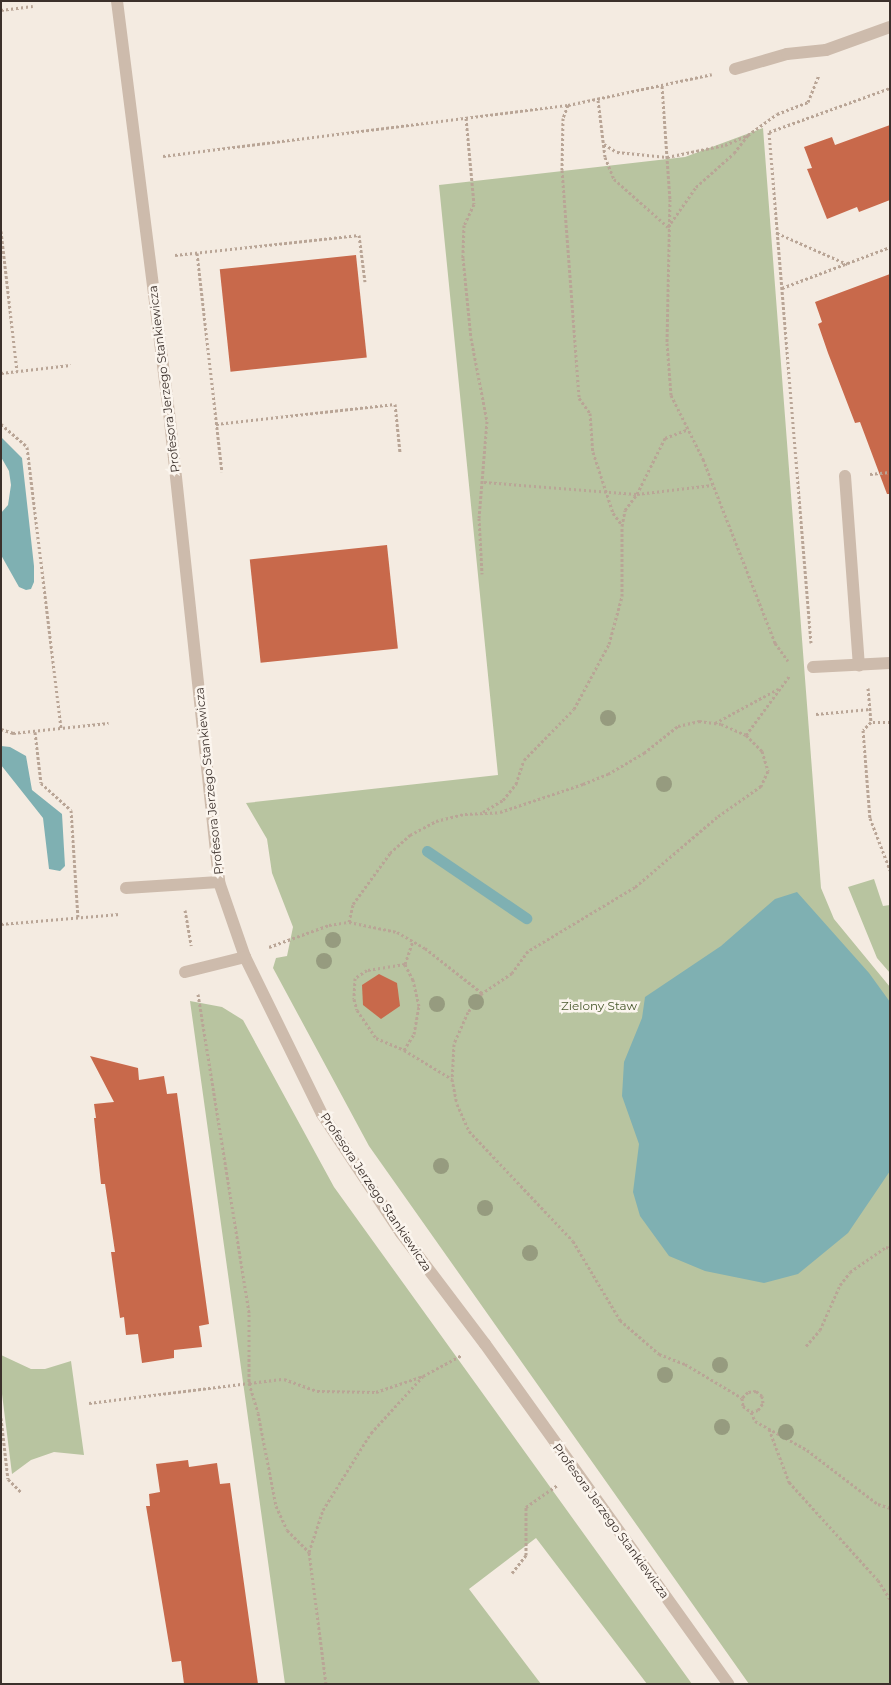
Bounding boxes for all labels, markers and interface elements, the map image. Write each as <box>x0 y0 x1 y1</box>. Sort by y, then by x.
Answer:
street label: Profesora Jerzego Stankiewicza <box>145 285 183 473</box>
street label: Profesora Jerzego Stankiewicza <box>192 687 226 875</box>
park label: Zielony Staw <box>561 999 637 1013</box>
street label: Profesora Jerzego Stankiewicza <box>317 1110 435 1274</box>
street label: Profesora Jerzego Stankiewicza <box>550 1441 672 1601</box>

